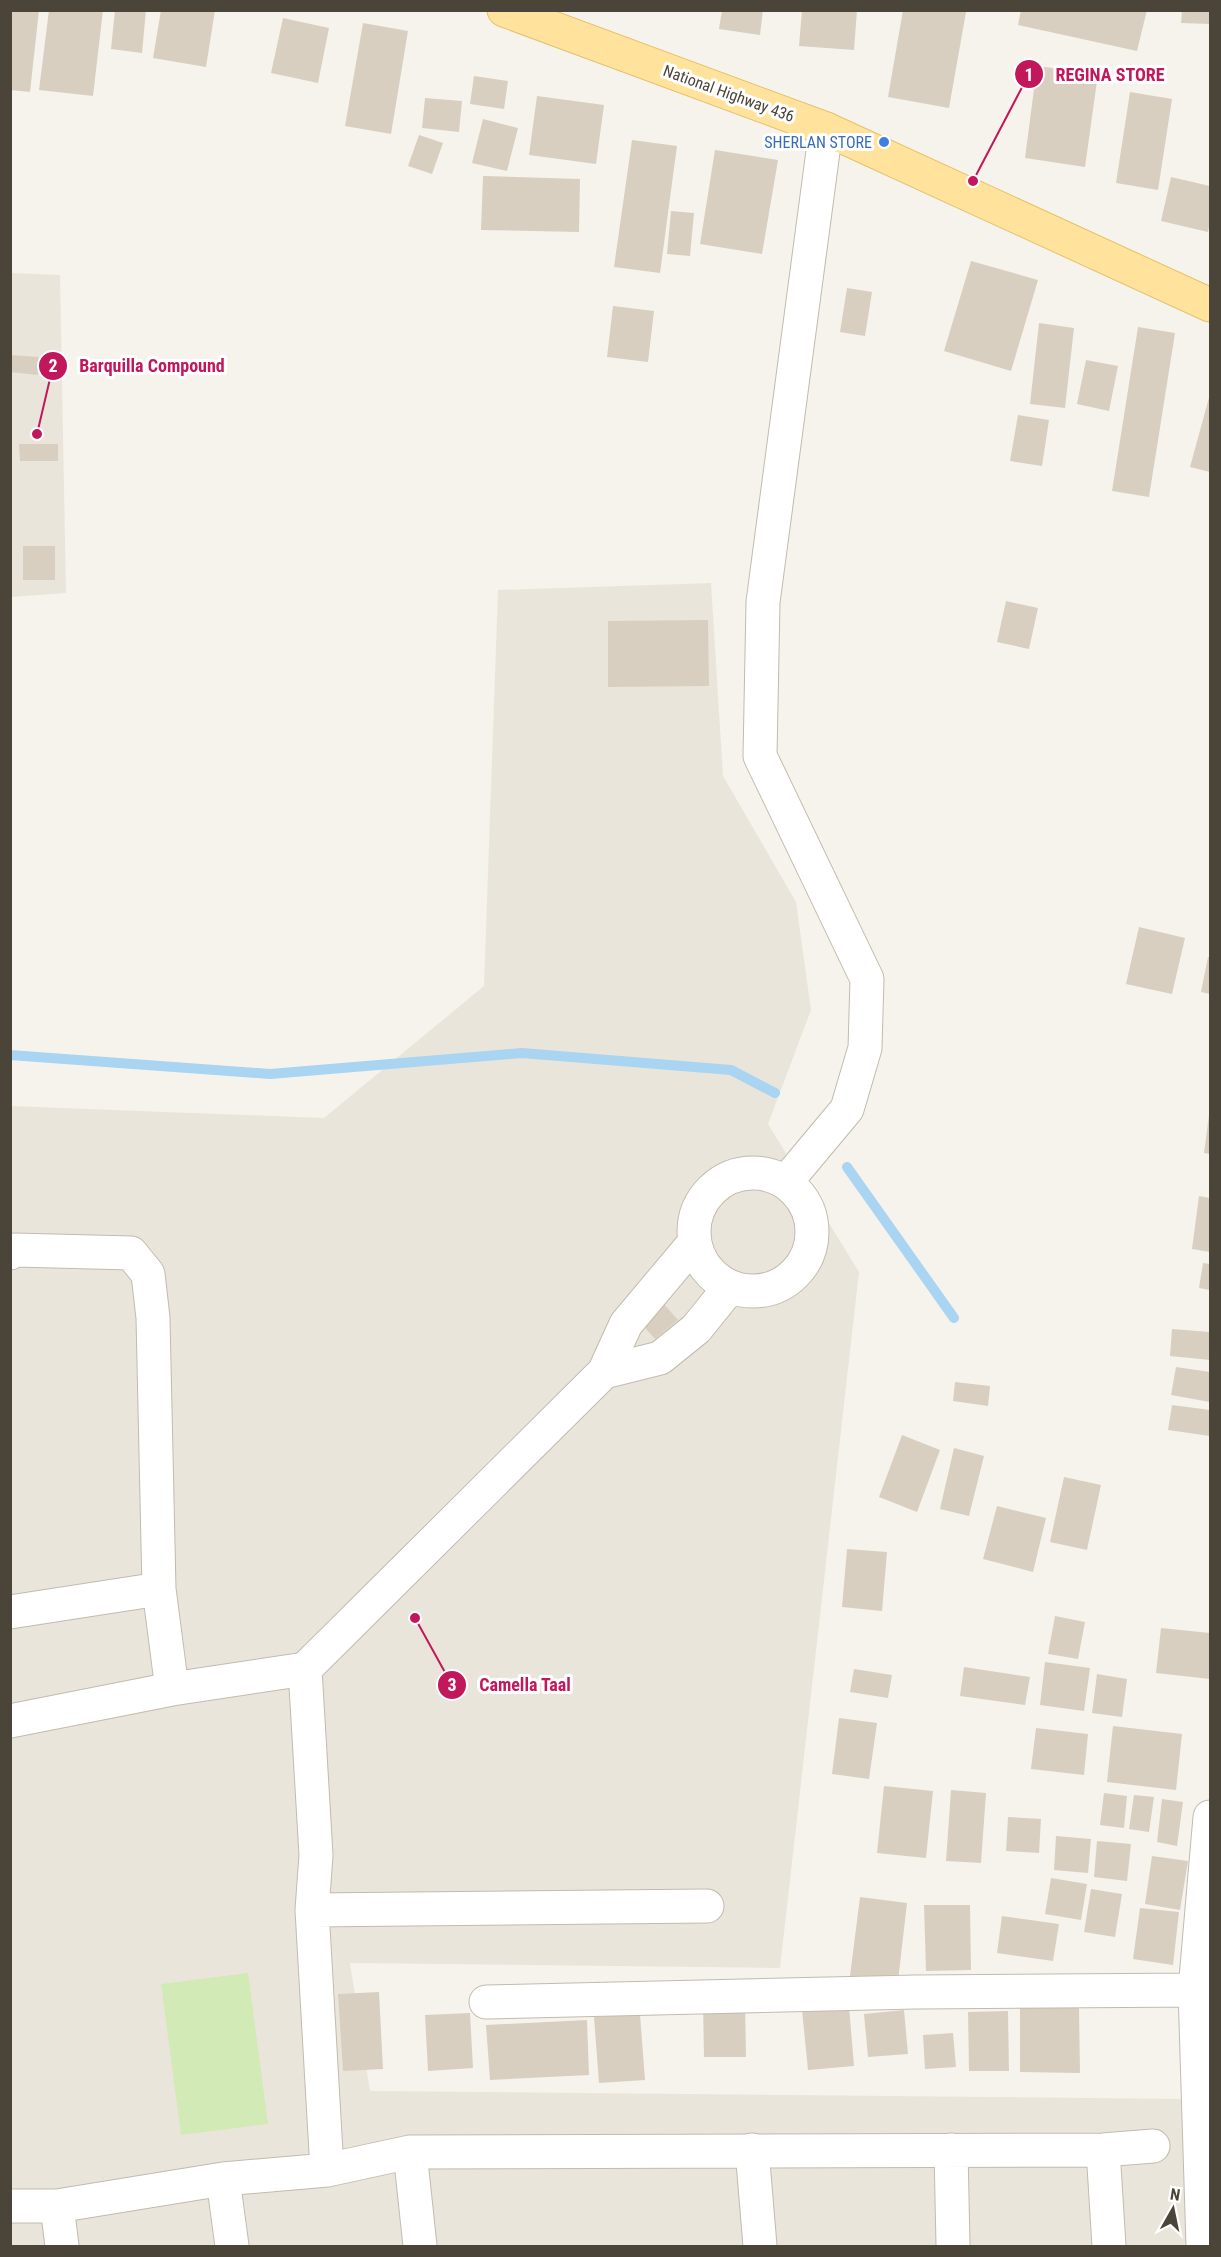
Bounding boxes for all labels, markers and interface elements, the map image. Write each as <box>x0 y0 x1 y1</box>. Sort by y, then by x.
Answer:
callout: REGINA STORE <box>1014 56 1177 92</box>
street label: National Highway 436 <box>661 61 797 126</box>
text: 1 <box>1024 64 1034 85</box>
text: REGINA STORE <box>1055 64 1165 85</box>
place label: SHERLAN STORE <box>764 133 872 152</box>
marker: SHERLAN STORE <box>877 135 891 149</box>
callout: Barquilla Compound <box>38 348 237 384</box>
text: 2 <box>48 355 58 376</box>
text: Barquilla Compound <box>79 355 225 376</box>
callout: Camella Taal <box>437 1667 583 1703</box>
text: 3 <box>447 1674 457 1695</box>
text: Camella Taal <box>479 1674 571 1695</box>
north arrow <box>1143 2179 1203 2239</box>
text: N <box>1169 2185 1182 2205</box>

